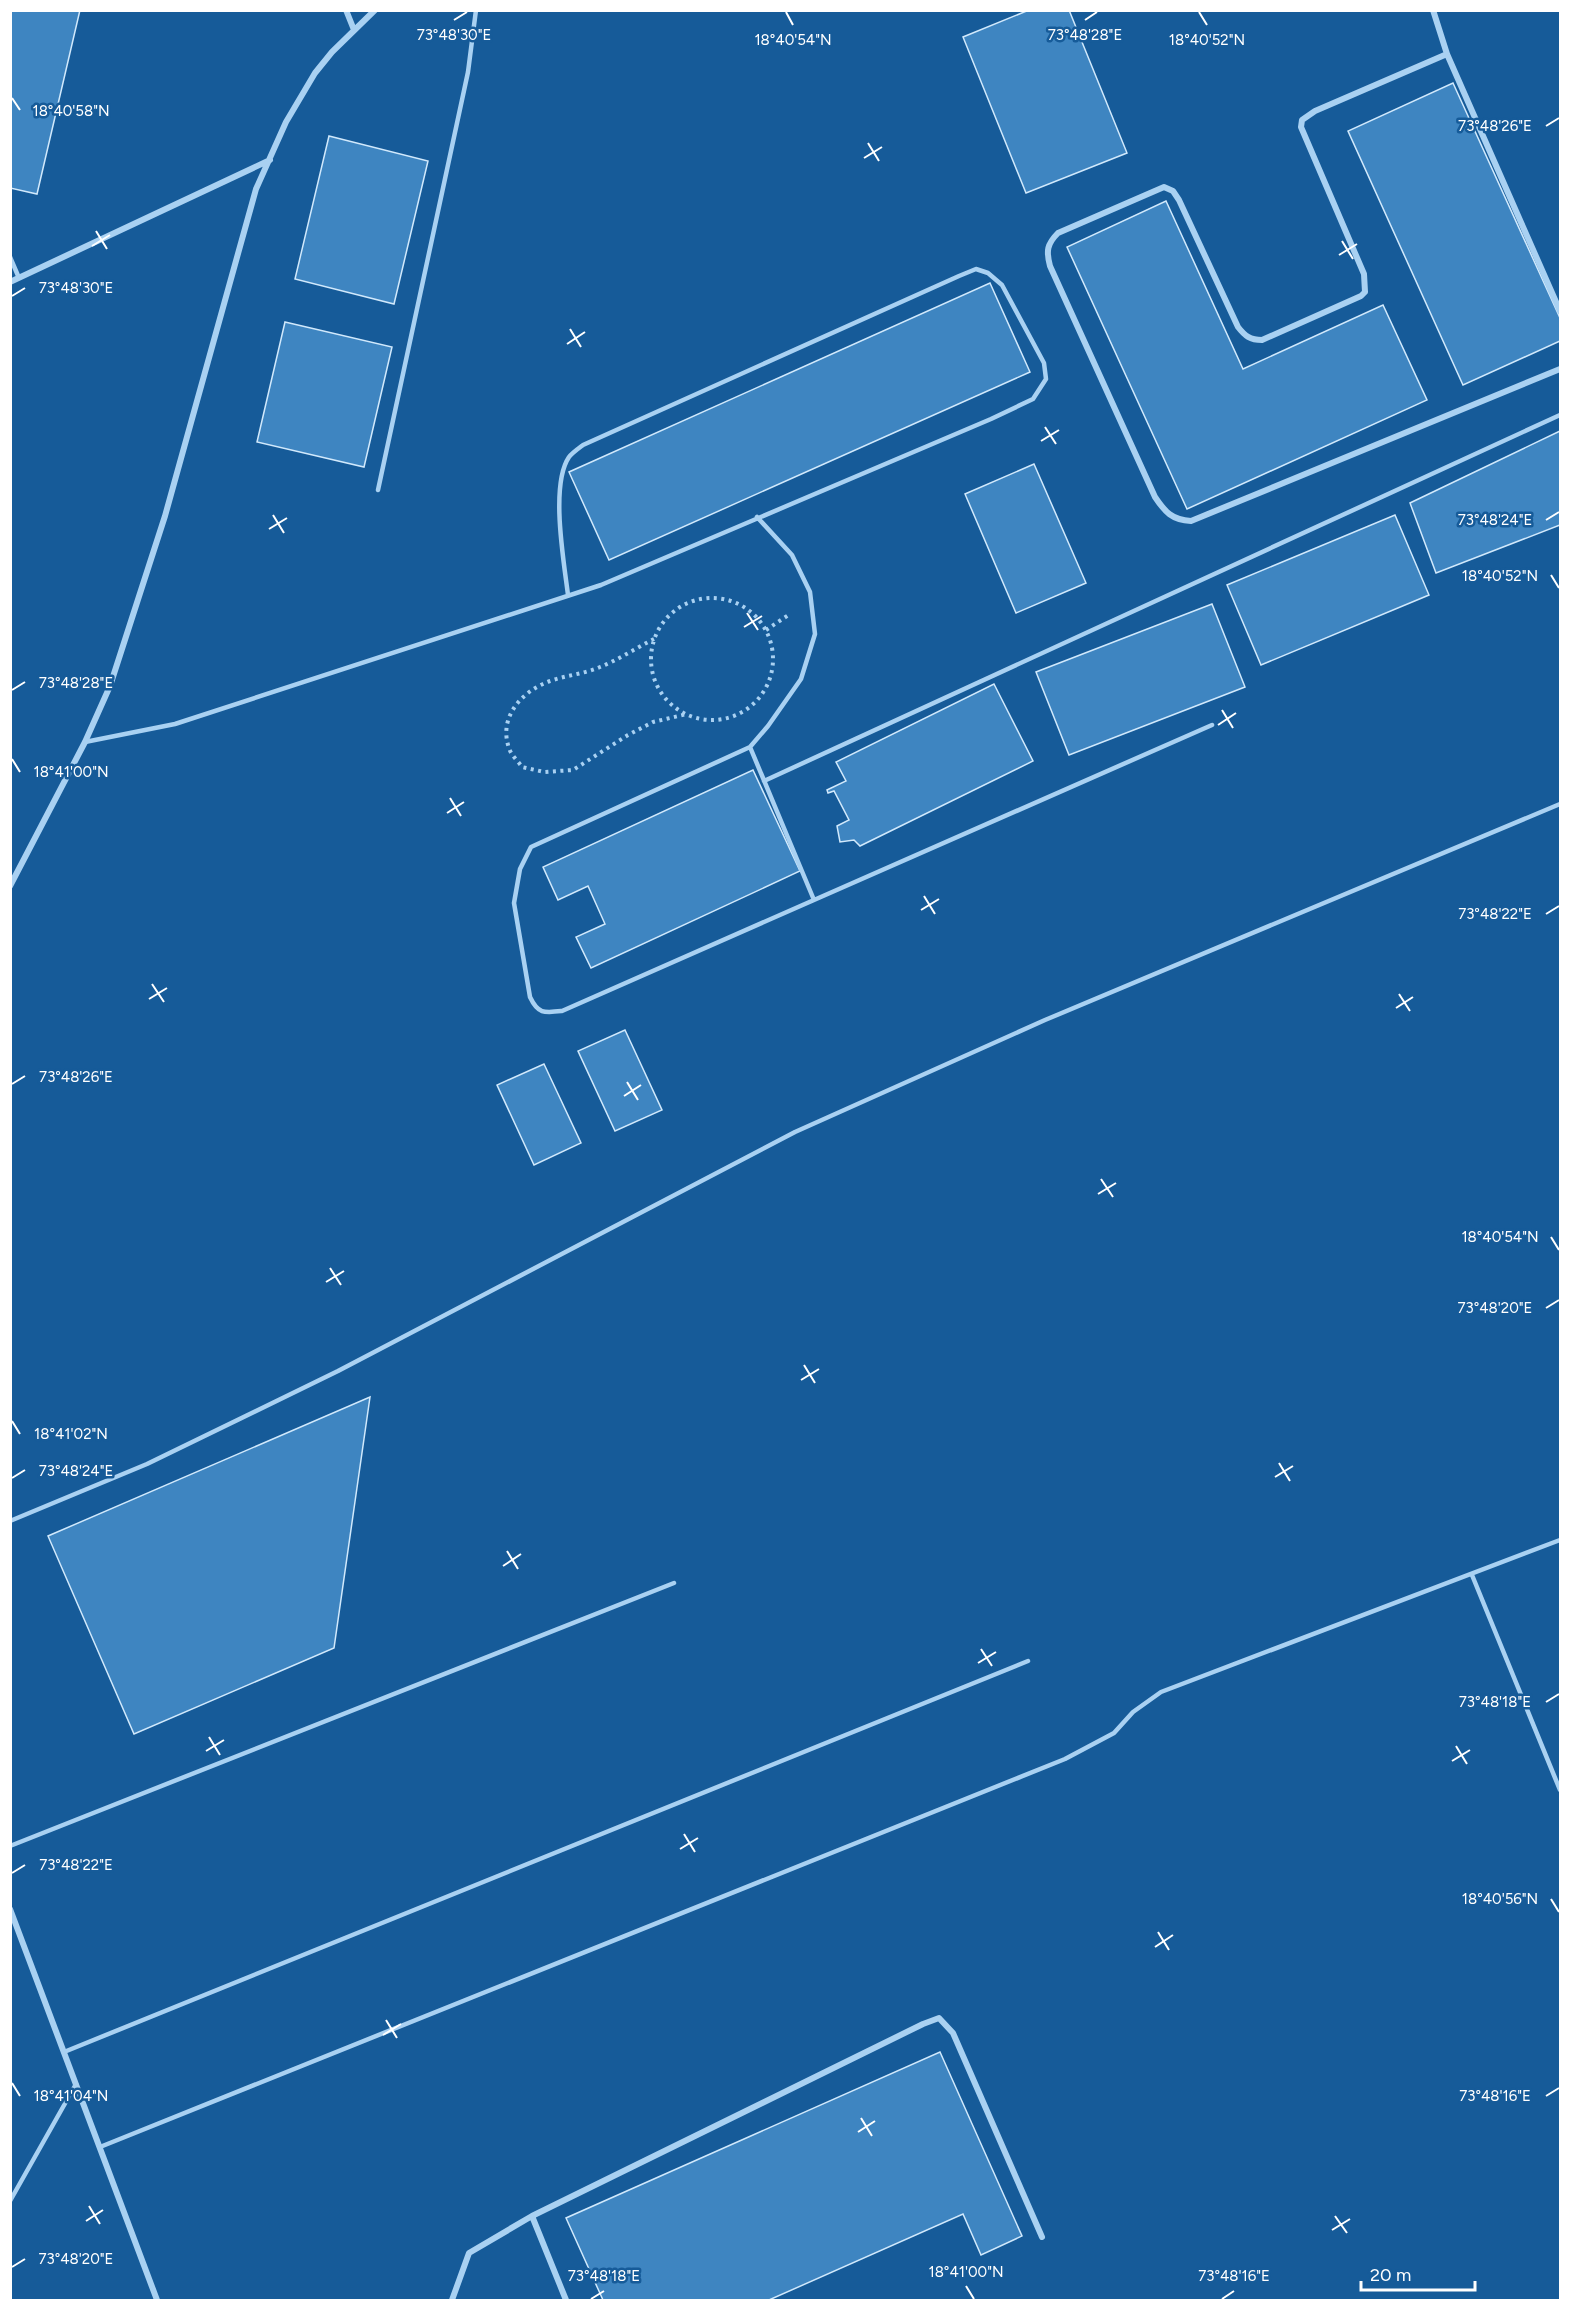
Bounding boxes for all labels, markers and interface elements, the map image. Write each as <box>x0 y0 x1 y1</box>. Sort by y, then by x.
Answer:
text: 73°48'30"E <box>417 26 491 44</box>
text: 73°48'28"E <box>1048 26 1122 44</box>
text: 18°40'54"N <box>754 31 832 49</box>
text: 18°40'52"N <box>1169 31 1245 49</box>
text: 18°40'58"N <box>32 102 110 120</box>
text: 73°48'26"E <box>1458 117 1532 135</box>
text: 73°48'30"E <box>39 279 113 297</box>
text: 73°48'24"E <box>1458 511 1532 529</box>
text: 18°40'52"N <box>1462 567 1538 585</box>
text: 73°48'28"E <box>39 674 113 692</box>
text: 18°41'00"N <box>33 763 109 781</box>
text: 73°48'22"E <box>1458 905 1532 923</box>
text: 73°48'26"E <box>39 1068 113 1086</box>
text: 18°40'54"N <box>1461 1228 1539 1246</box>
text: 73°48'20"E <box>1458 1299 1532 1317</box>
text: 18°41'02"N <box>34 1425 108 1443</box>
text: 73°48'24"E <box>39 1462 113 1480</box>
text: 73°48'18"E <box>1459 1693 1531 1711</box>
text: 73°48'22"E <box>39 1856 113 1874</box>
text: 18°40'56"N <box>1462 1890 1538 1908</box>
text: 18°41'04"N <box>34 2087 108 2105</box>
text: 73°48'16"E <box>1459 2087 1531 2105</box>
text: 73°48'20"E <box>39 2250 113 2268</box>
scale bar <box>1361 2254 1475 2292</box>
text: 18°41'00"N <box>928 2263 1004 2281</box>
text: 20 m <box>1370 2264 1411 2286</box>
text: 73°48'18"E <box>568 2267 640 2285</box>
text: 73°48'16"E <box>1198 2267 1270 2285</box>

